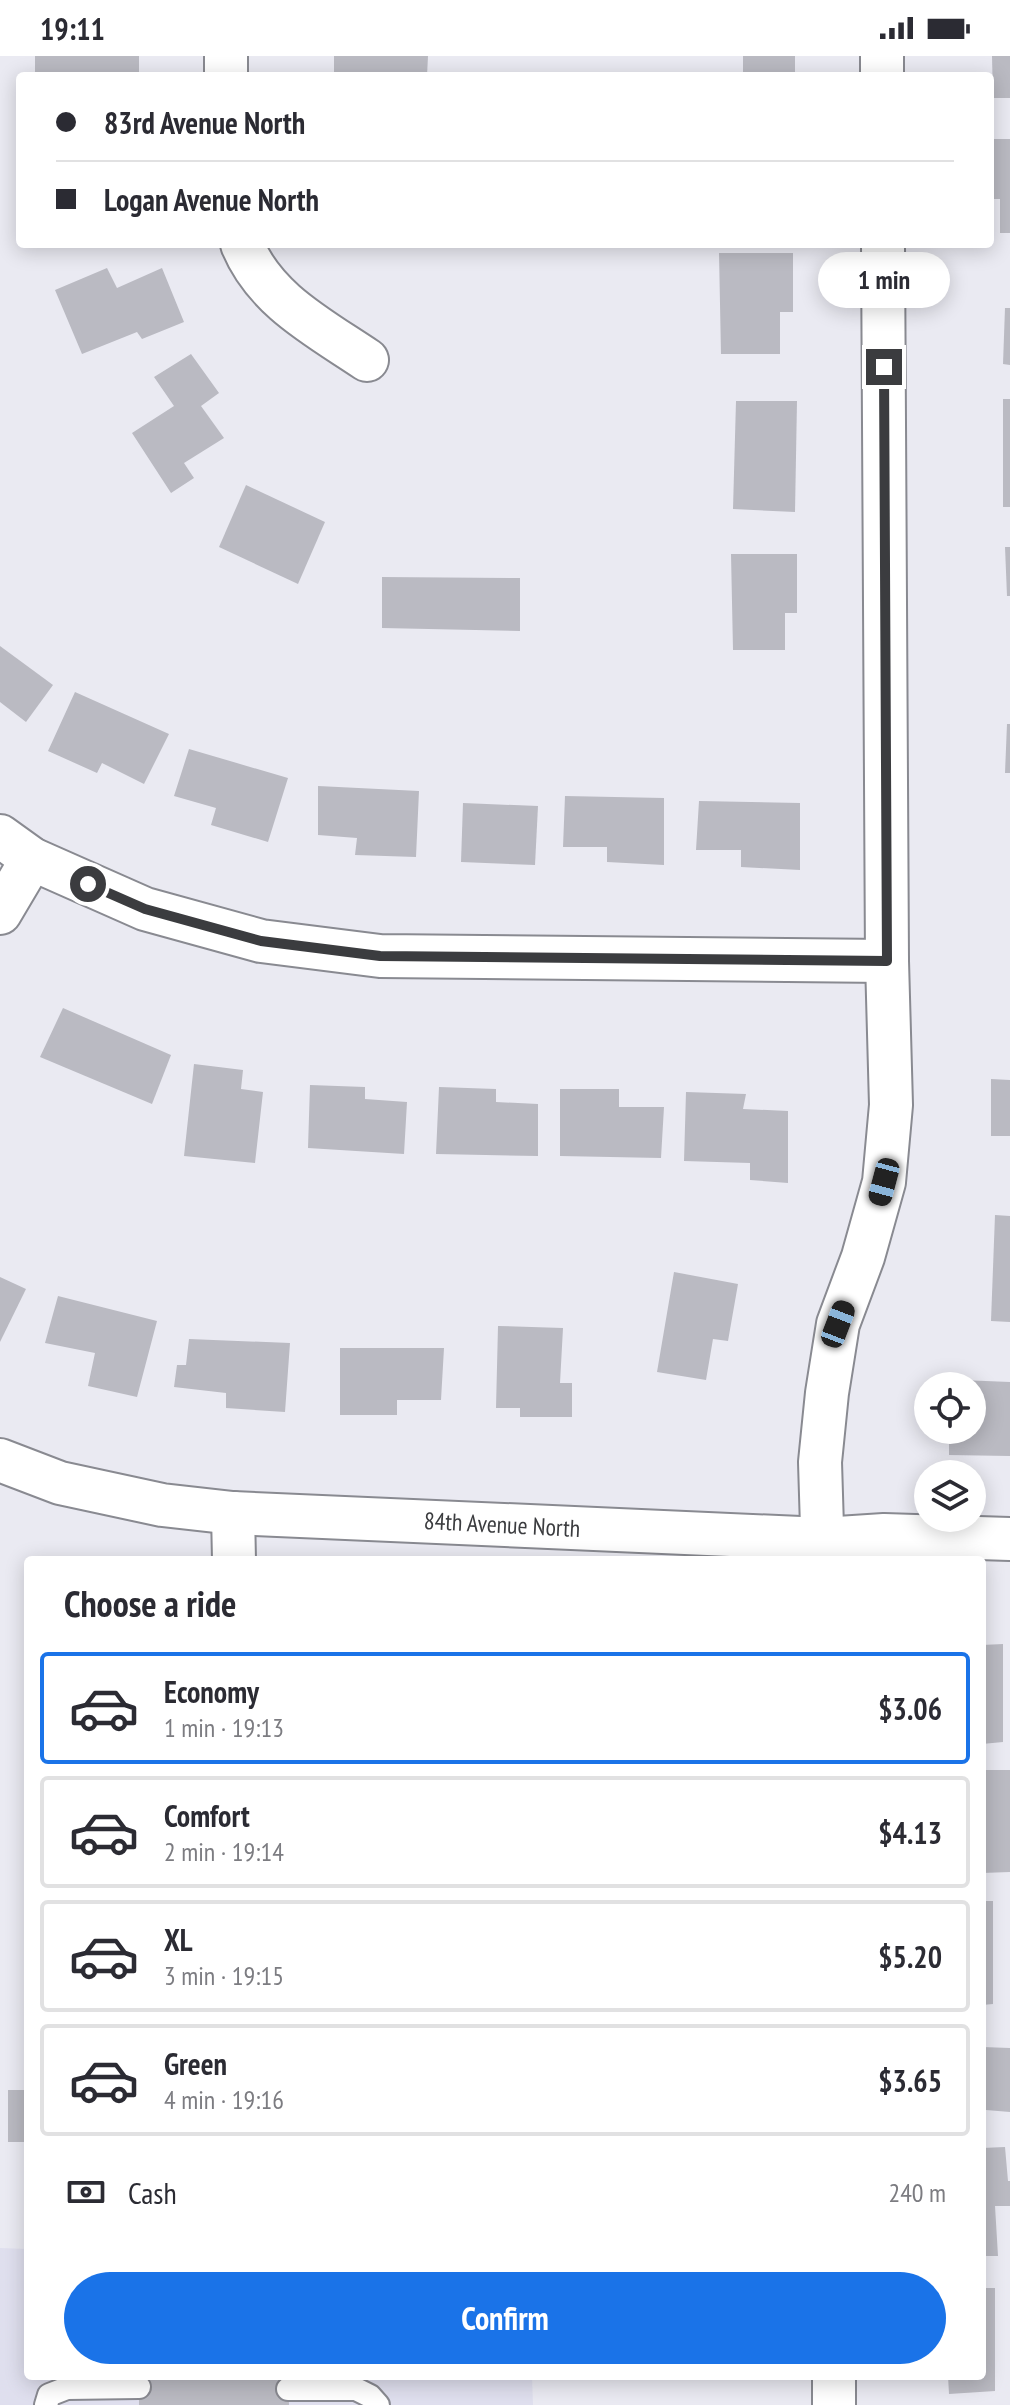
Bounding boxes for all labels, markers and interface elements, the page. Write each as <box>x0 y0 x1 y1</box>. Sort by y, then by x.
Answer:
text: 19:11 <box>40 9 105 48</box>
text: 83rd Avenue North <box>104 103 305 142</box>
text: Logan Avenue North <box>104 180 319 219</box>
callout: 1 min <box>818 251 950 307</box>
text: 1 min <box>858 263 910 296</box>
route end <box>866 349 902 385</box>
route start <box>70 866 106 902</box>
car <box>866 1156 902 1208</box>
car <box>818 1297 858 1351</box>
map controls <box>914 1372 986 1532</box>
button: locate <box>914 1372 986 1444</box>
button: layers <box>914 1460 986 1532</box>
street label: 84th Avenue North <box>423 1505 581 1544</box>
text: Choose a ride <box>64 1580 236 1627</box>
icon: car <box>68 1672 140 1744</box>
text: Economy <box>164 1672 259 1711</box>
text: $3.06 <box>878 1689 942 1728</box>
text: 1 min · 19:13 <box>164 1711 284 1744</box>
icon: car <box>68 1796 140 1868</box>
text: Comfort <box>164 1796 250 1835</box>
text: $4.13 <box>878 1813 942 1852</box>
text: 2 min · 19:14 <box>164 1835 284 1868</box>
icon: car <box>68 1920 140 1992</box>
text: XL <box>164 1920 193 1959</box>
text: $5.20 <box>878 1937 942 1976</box>
text: 3 min · 19:15 <box>164 1959 284 1992</box>
icon: car <box>68 2044 140 2116</box>
text: Green <box>164 2044 227 2083</box>
text: $3.65 <box>878 2061 942 2100</box>
text: 4 min · 19:16 <box>164 2083 284 2116</box>
icon: cash <box>64 2170 108 2214</box>
text: Cash <box>128 2173 177 2212</box>
text: 240 m <box>888 2176 946 2209</box>
button: Confirm <box>64 2272 946 2364</box>

